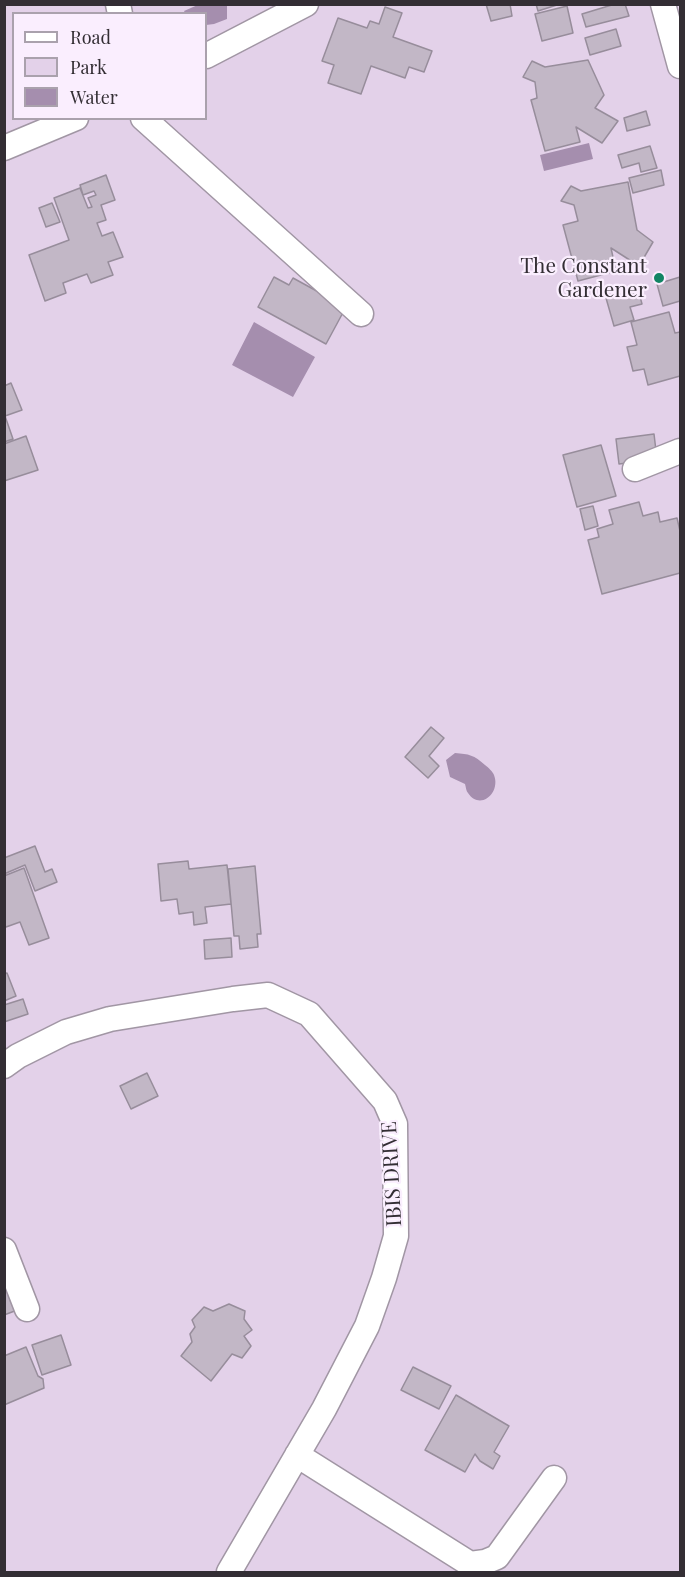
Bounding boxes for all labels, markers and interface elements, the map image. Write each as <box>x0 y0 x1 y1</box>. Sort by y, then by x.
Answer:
legend <box>12 12 207 120</box>
text: Road <box>70 25 111 49</box>
text: Park <box>70 55 107 79</box>
text: Water <box>70 85 118 109</box>
place label: The Constant Gardener <box>520 253 647 303</box>
marker: The Constant Gardener <box>652 271 666 285</box>
street label: IBIS DRIVE <box>377 1121 407 1227</box>

